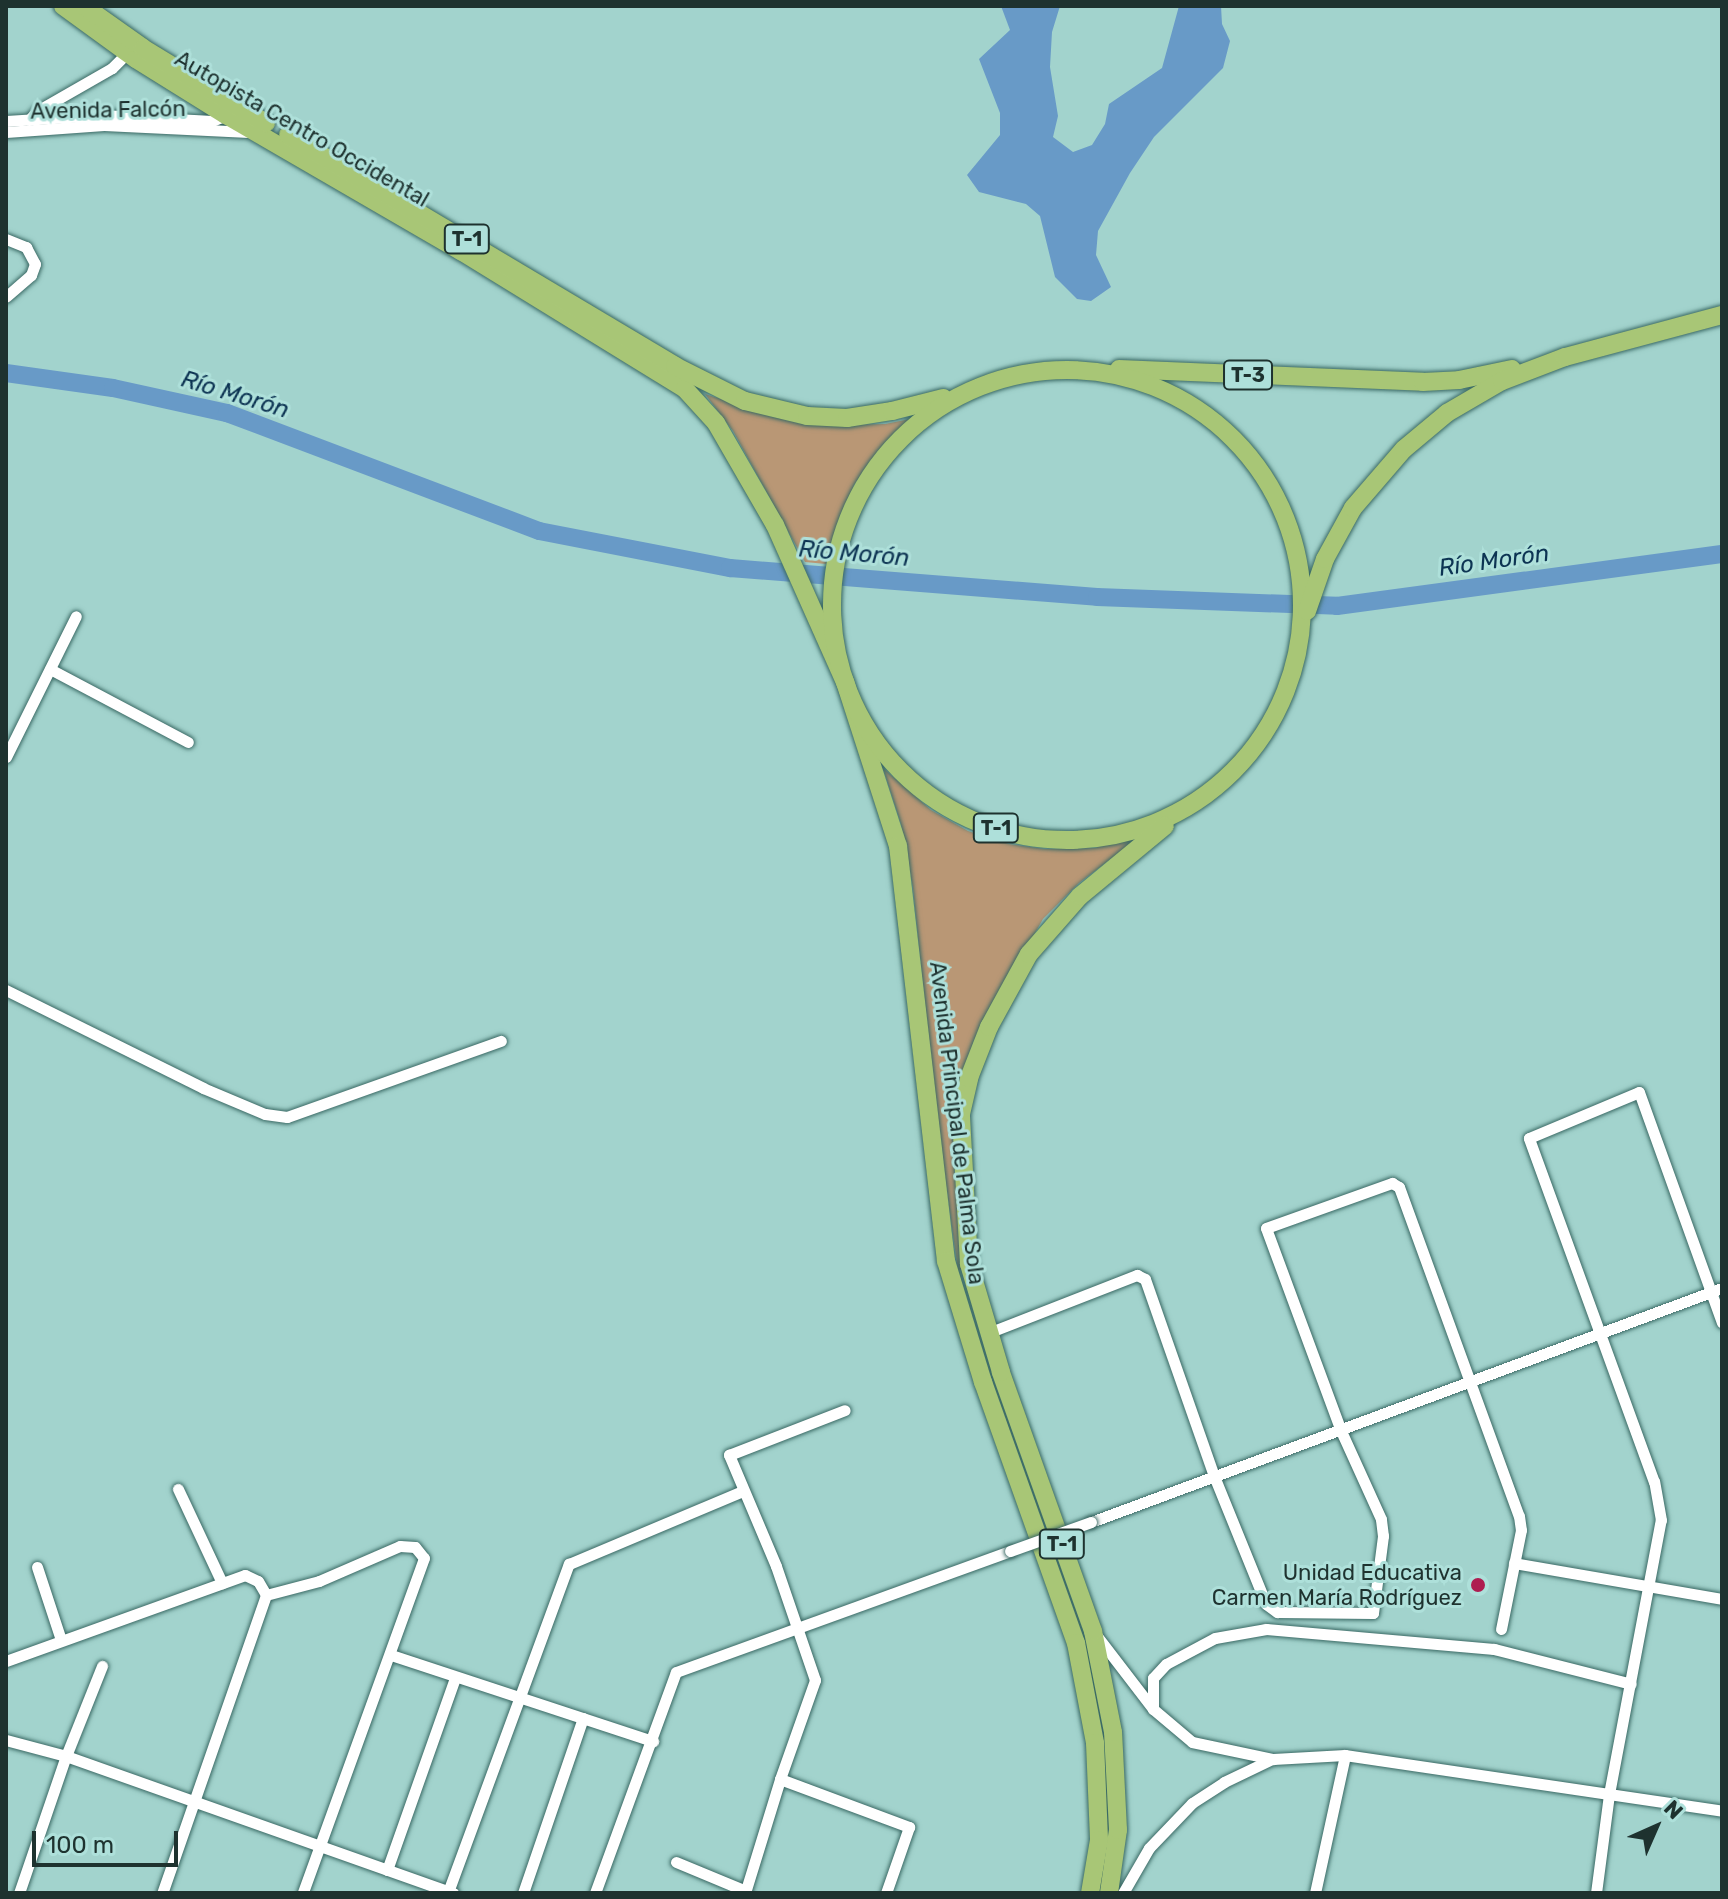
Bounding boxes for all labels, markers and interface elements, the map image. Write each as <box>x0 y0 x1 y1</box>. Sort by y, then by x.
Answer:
street label: Autopista Centro Occidental <box>170 45 434 213</box>
street label: Avenida Falcón <box>30 95 186 125</box>
road number: T-1 <box>443 223 491 255</box>
road number: T-3 <box>1222 359 1274 391</box>
water label: Río Morón <box>178 365 292 425</box>
water label: Río Morón <box>797 535 911 573</box>
water label: Río Morón <box>1437 539 1551 583</box>
road number: T-1 <box>972 812 1020 844</box>
street label: Avenida Principal de Palma Sola <box>924 960 990 1286</box>
road number: T-1 <box>1038 1528 1086 1560</box>
place label: Unidad Educativa Carmen María Rodríguez <box>1212 1559 1462 1610</box>
marker: Unidad Educativa Carmen María Rodríguez <box>1469 1576 1487 1594</box>
north arrow <box>1616 1787 1696 1867</box>
text: N <box>1658 1795 1688 1825</box>
scale bar <box>36 1815 182 1865</box>
text: 100 m <box>46 1831 114 1859</box>

